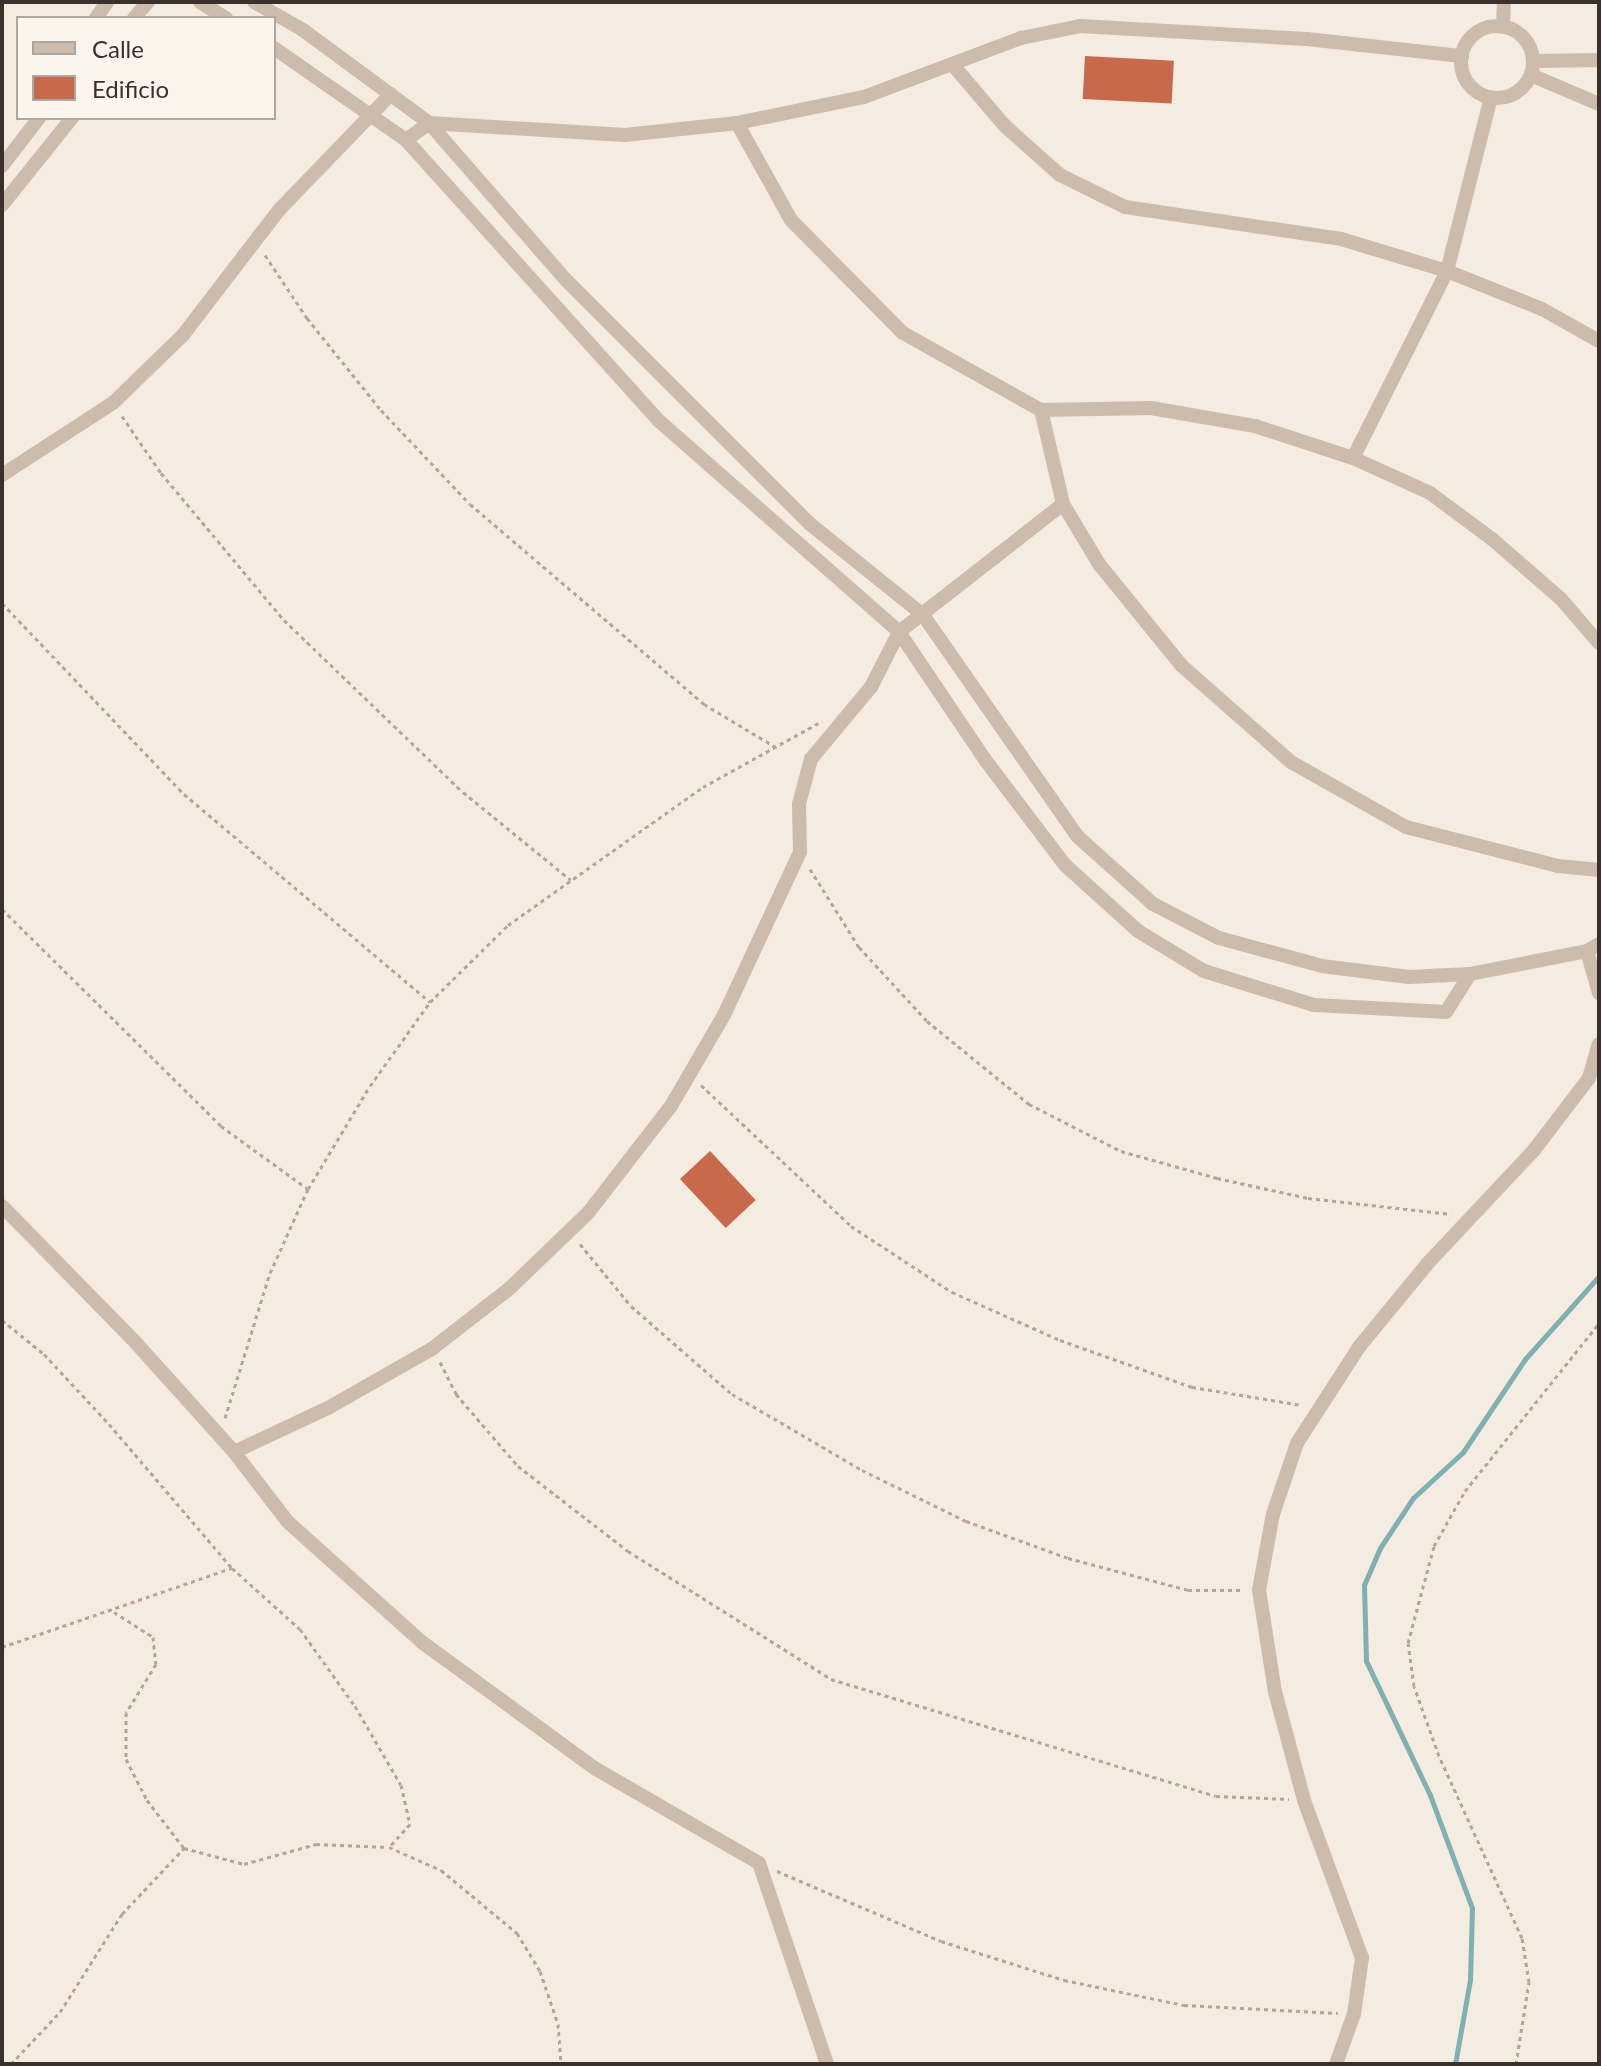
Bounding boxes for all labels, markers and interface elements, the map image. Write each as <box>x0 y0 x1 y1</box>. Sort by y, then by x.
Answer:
legend <box>16 16 276 120</box>
text: Calle <box>92 34 144 63</box>
text: Edificio <box>92 74 169 103</box>

